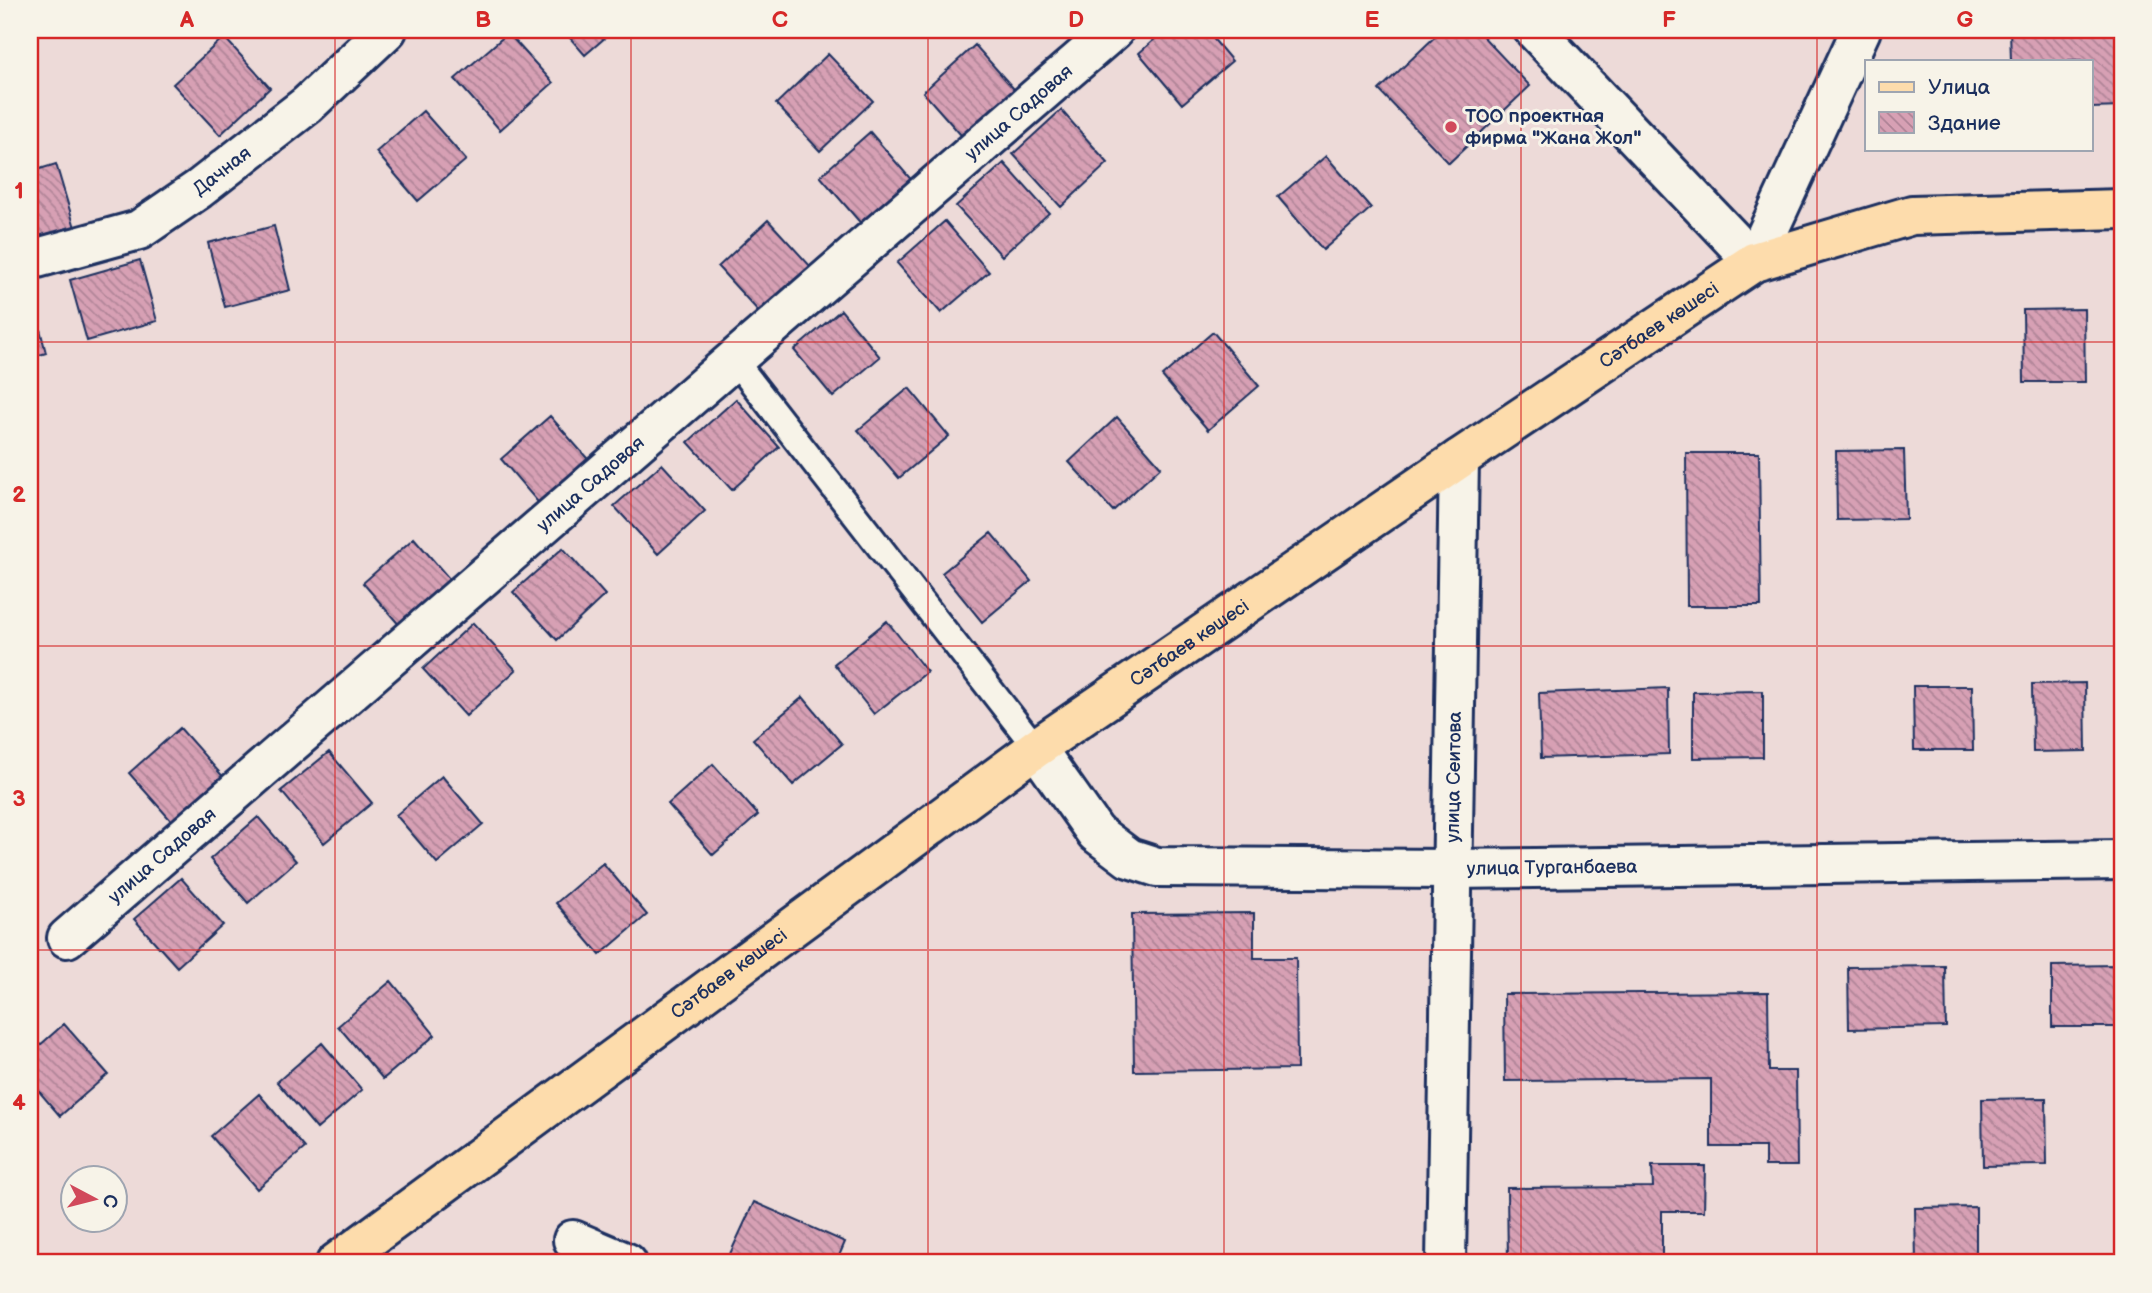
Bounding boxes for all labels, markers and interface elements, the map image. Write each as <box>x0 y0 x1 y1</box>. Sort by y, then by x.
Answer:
text: A <box>179 6 195 34</box>
text: B <box>475 6 491 34</box>
text: C <box>772 6 788 34</box>
text: D <box>1068 6 1084 34</box>
text: E <box>1365 6 1380 34</box>
text: F <box>1662 6 1676 34</box>
text: G <box>1957 6 1974 34</box>
street label: улица Садовая <box>960 60 1077 165</box>
legend <box>1865 60 2092 150</box>
text: Улица <box>1928 75 1991 100</box>
place label: ТОО проектная фирма "Жана Жол" <box>1465 105 1641 150</box>
text: Здание <box>1928 111 2001 136</box>
marker: ТОО проектная фирма "Жана Жол" <box>1443 119 1459 135</box>
street label: Дачная <box>189 141 256 201</box>
text: 1 <box>14 177 24 205</box>
street label: Сәтбаев көшесі <box>1595 277 1723 373</box>
street label: улица Садовая <box>532 431 649 537</box>
text: 2 <box>12 481 26 509</box>
street label: Сәтбаев көшесі <box>1126 594 1253 692</box>
street label: улица Сеитова <box>1441 711 1466 843</box>
text: 3 <box>12 785 26 813</box>
street label: улица Садовая <box>104 803 221 908</box>
street label: улица Турганбаева <box>1467 855 1638 880</box>
street label: Сәтбаев көшесі <box>666 923 792 1024</box>
text: 4 <box>12 1089 26 1117</box>
north arrow <box>60 1164 130 1234</box>
text: С <box>97 1193 122 1209</box>

